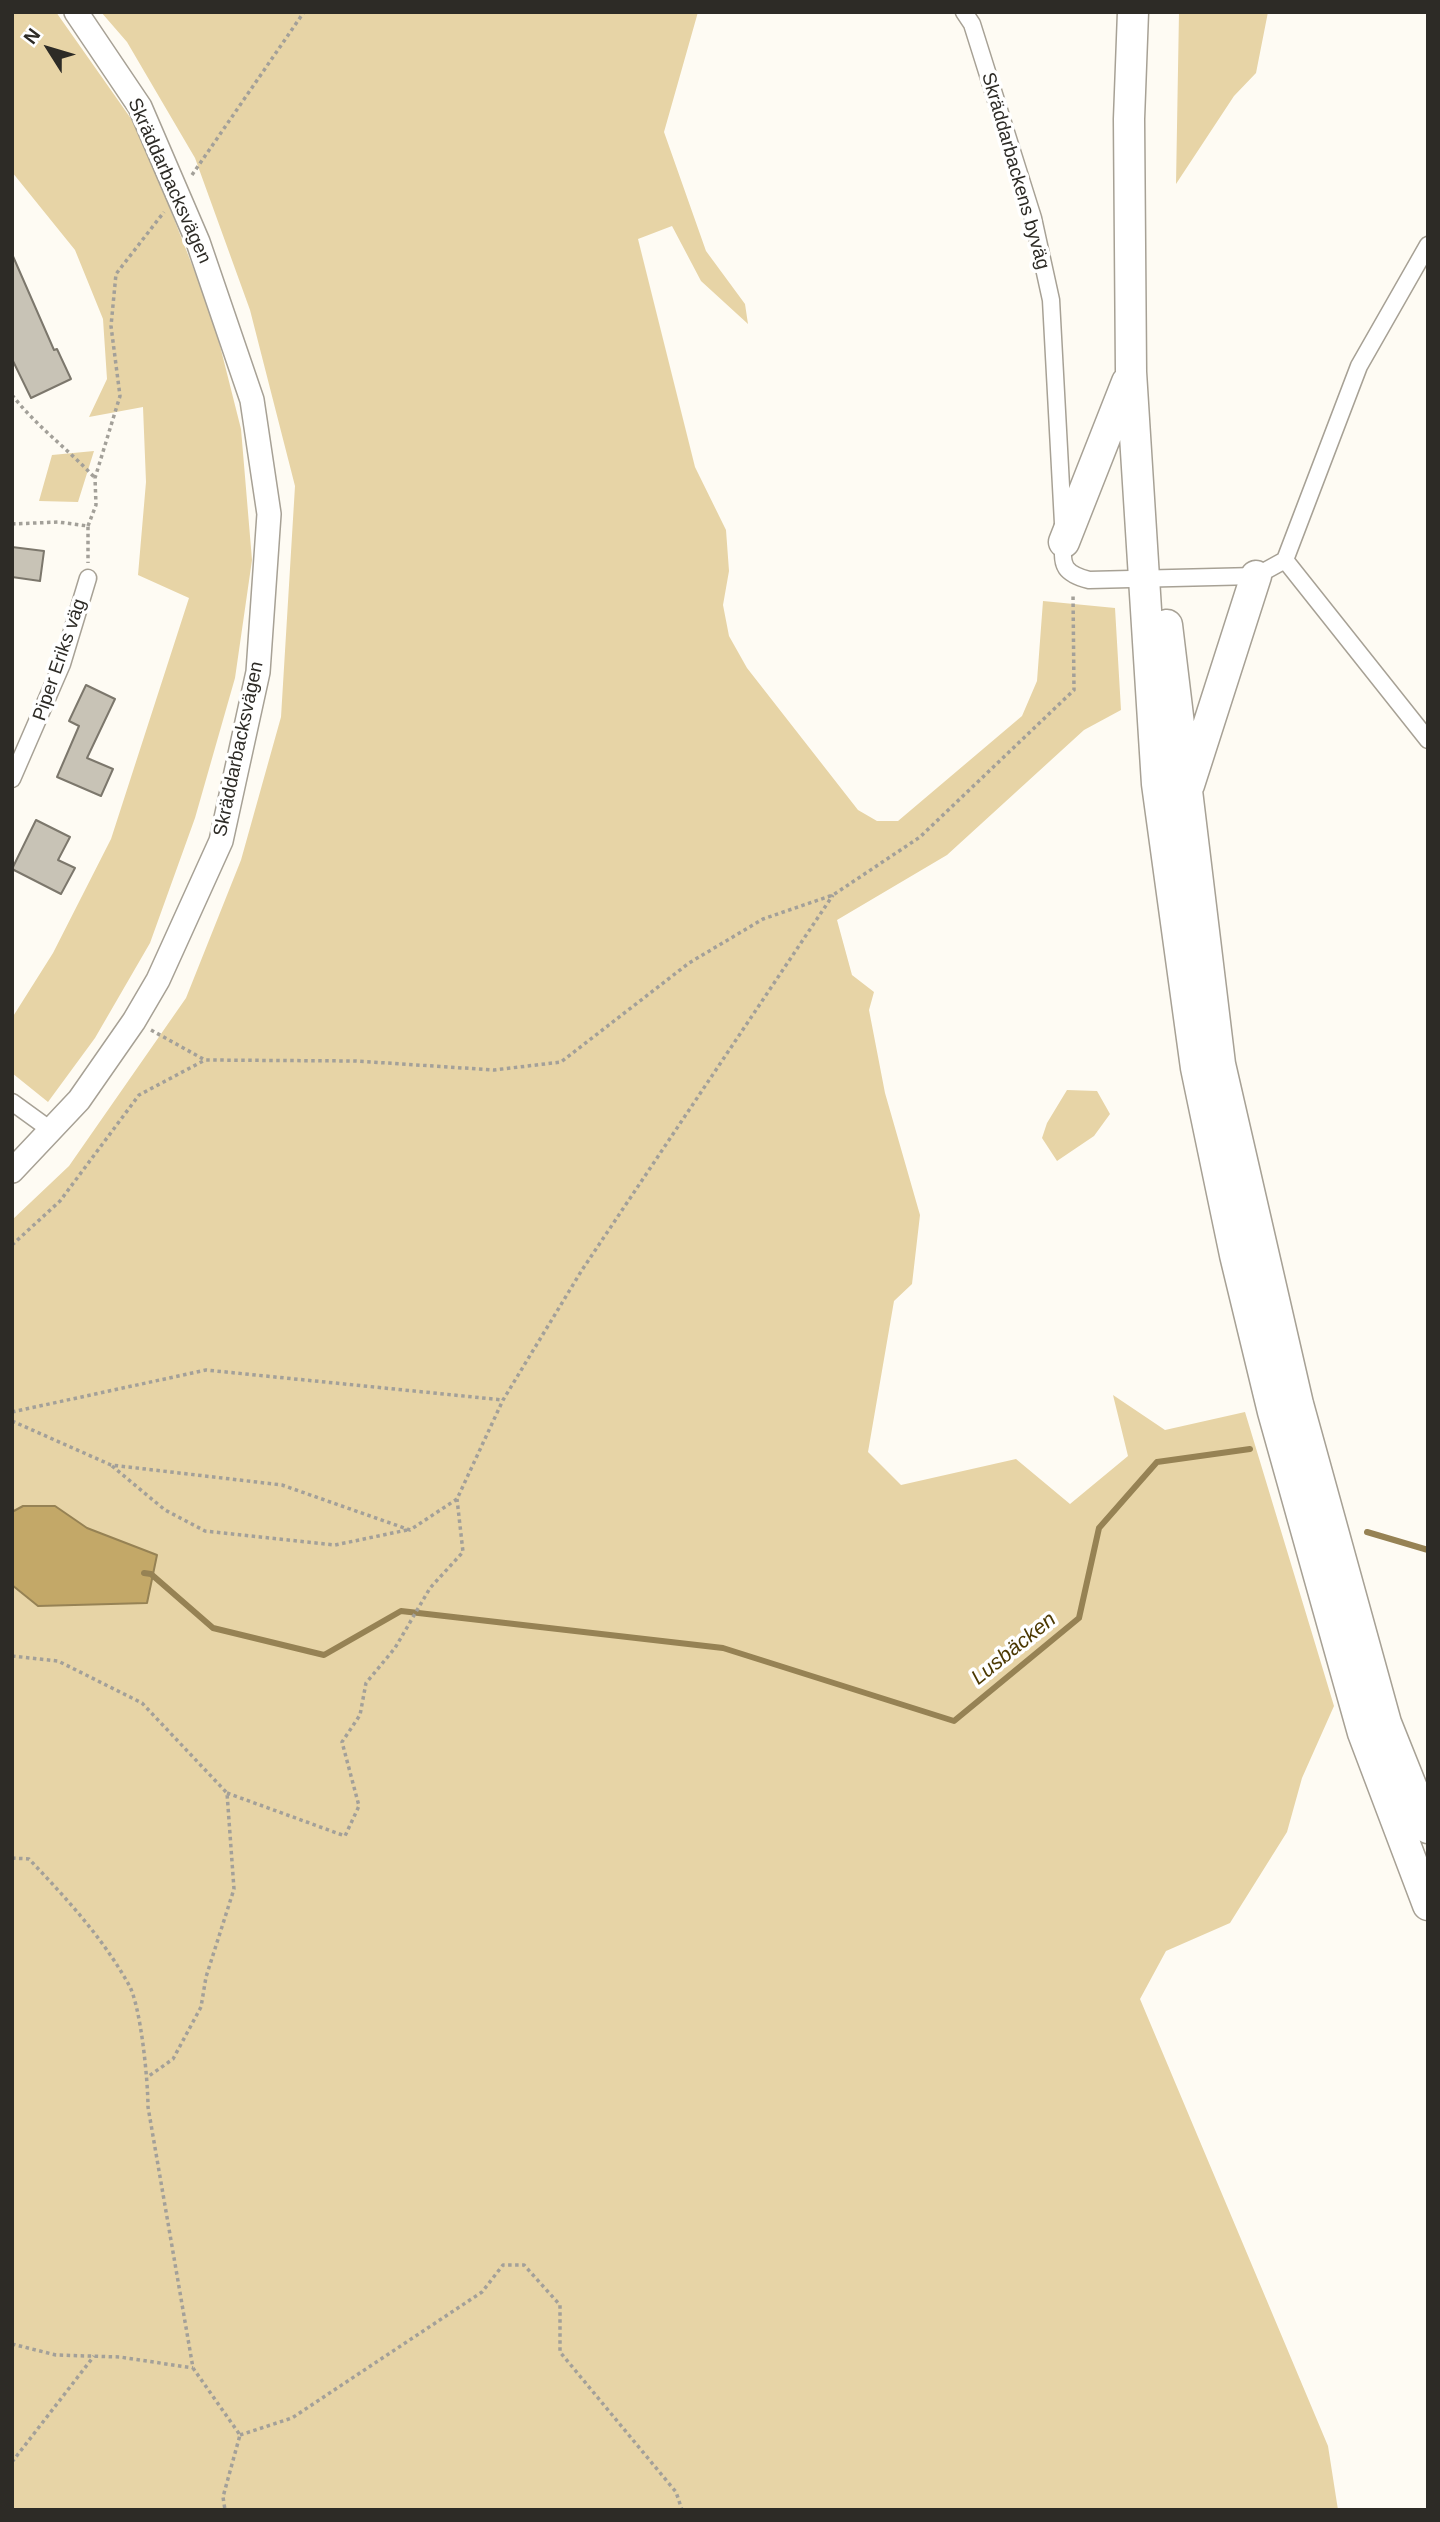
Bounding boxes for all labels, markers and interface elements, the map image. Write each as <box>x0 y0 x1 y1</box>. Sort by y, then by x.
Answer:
north arrow <box>14 14 84 84</box>
text: N <box>19 24 44 48</box>
street label: Skräddarbackens byväg <box>976 70 1054 272</box>
street label: Skräddarbacksvägen <box>122 95 216 267</box>
street label: Piper Eriks väg <box>28 596 92 724</box>
street label: Skräddarbacksvägen <box>209 659 269 839</box>
water label: Lusbäcken <box>967 1607 1061 1691</box>

